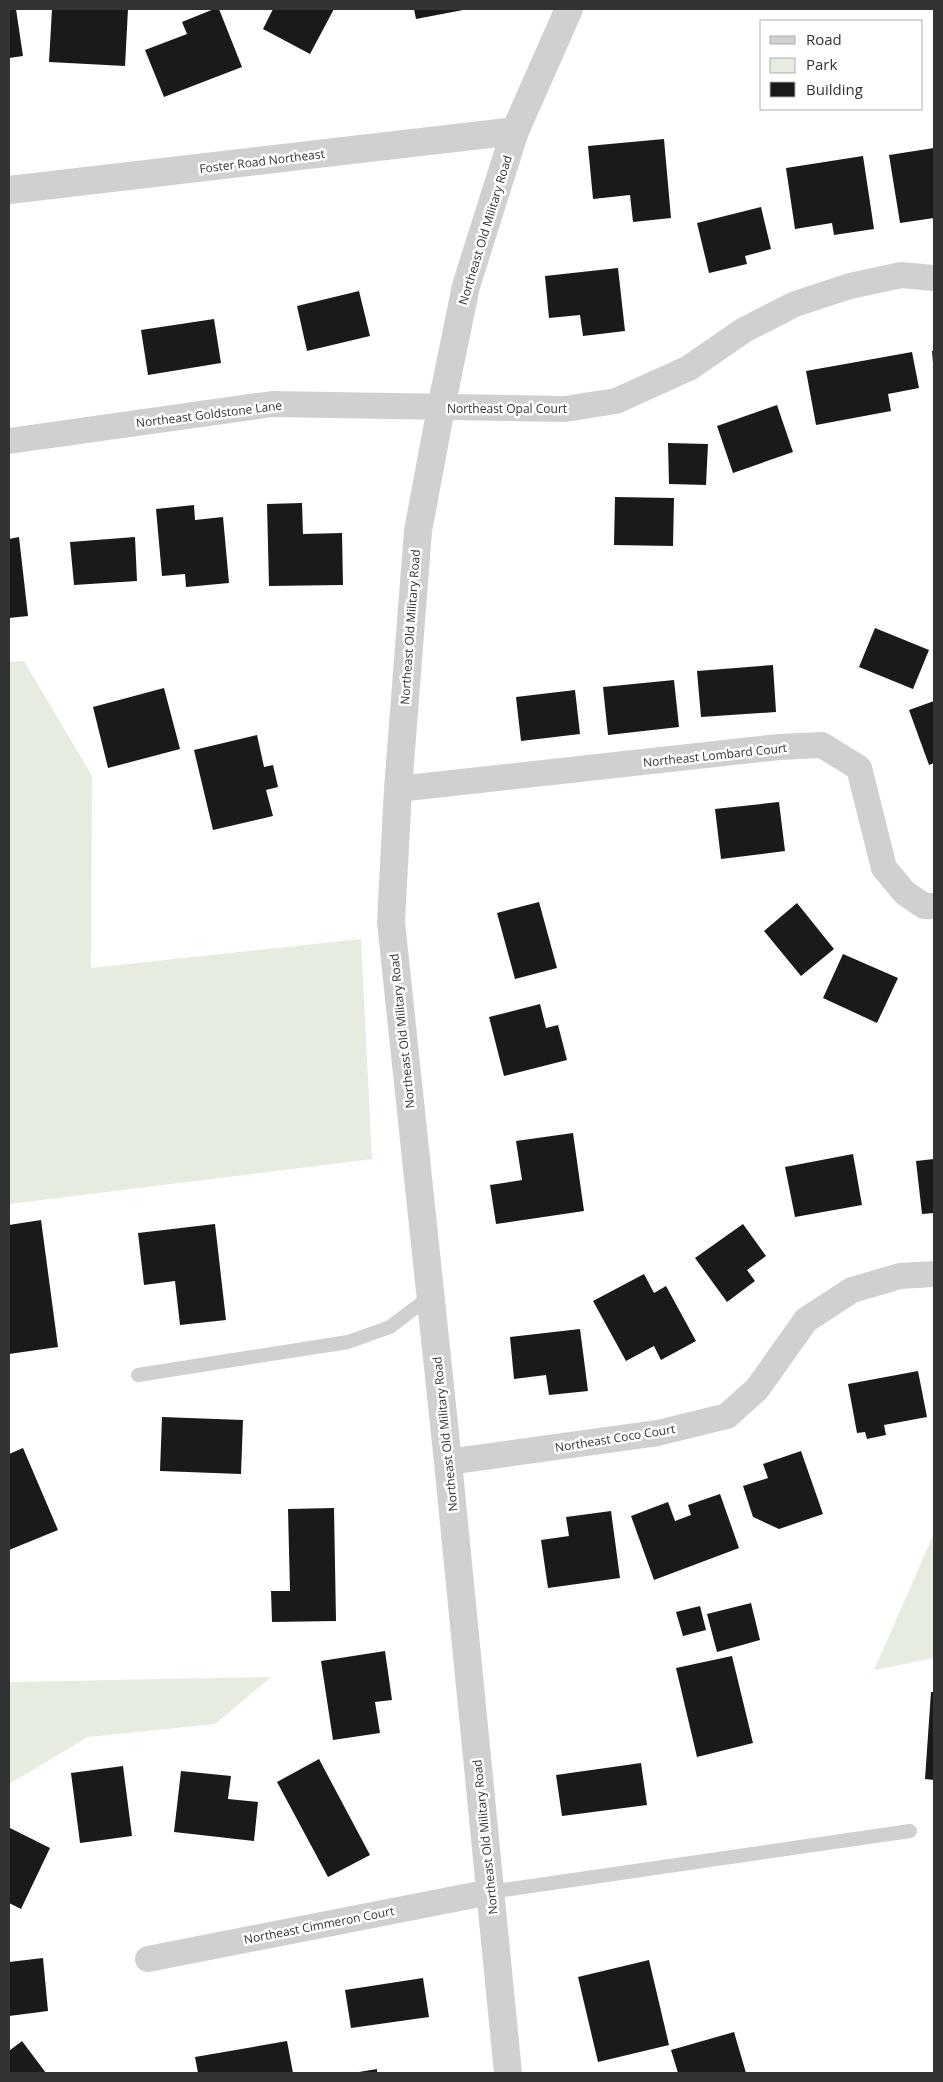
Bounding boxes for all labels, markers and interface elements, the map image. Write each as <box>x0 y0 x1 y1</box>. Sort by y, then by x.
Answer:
legend <box>760 20 923 110</box>
text: Road <box>806 29 842 49</box>
text: Park <box>806 54 837 74</box>
text: Building <box>806 79 863 99</box>
street label: Foster Road Northeast <box>198 145 326 177</box>
street label: Northeast Old Military Road <box>454 153 516 307</box>
street label: Northeast Goldstone Lane <box>135 397 283 431</box>
street label: Northeast Opal Court <box>447 400 567 417</box>
street label: Northeast Old Military Road <box>396 549 424 705</box>
street label: Northeast Lombard Court <box>642 739 788 771</box>
street label: Northeast Old Military Road <box>385 953 419 1109</box>
street label: Northeast Old Military Road <box>428 1356 462 1512</box>
street label: Northeast Coco Court <box>554 1420 676 1456</box>
street label: Northeast Old Military Road <box>468 1759 502 1915</box>
street label: Northeast Cimmeron Court <box>242 1902 396 1948</box>

